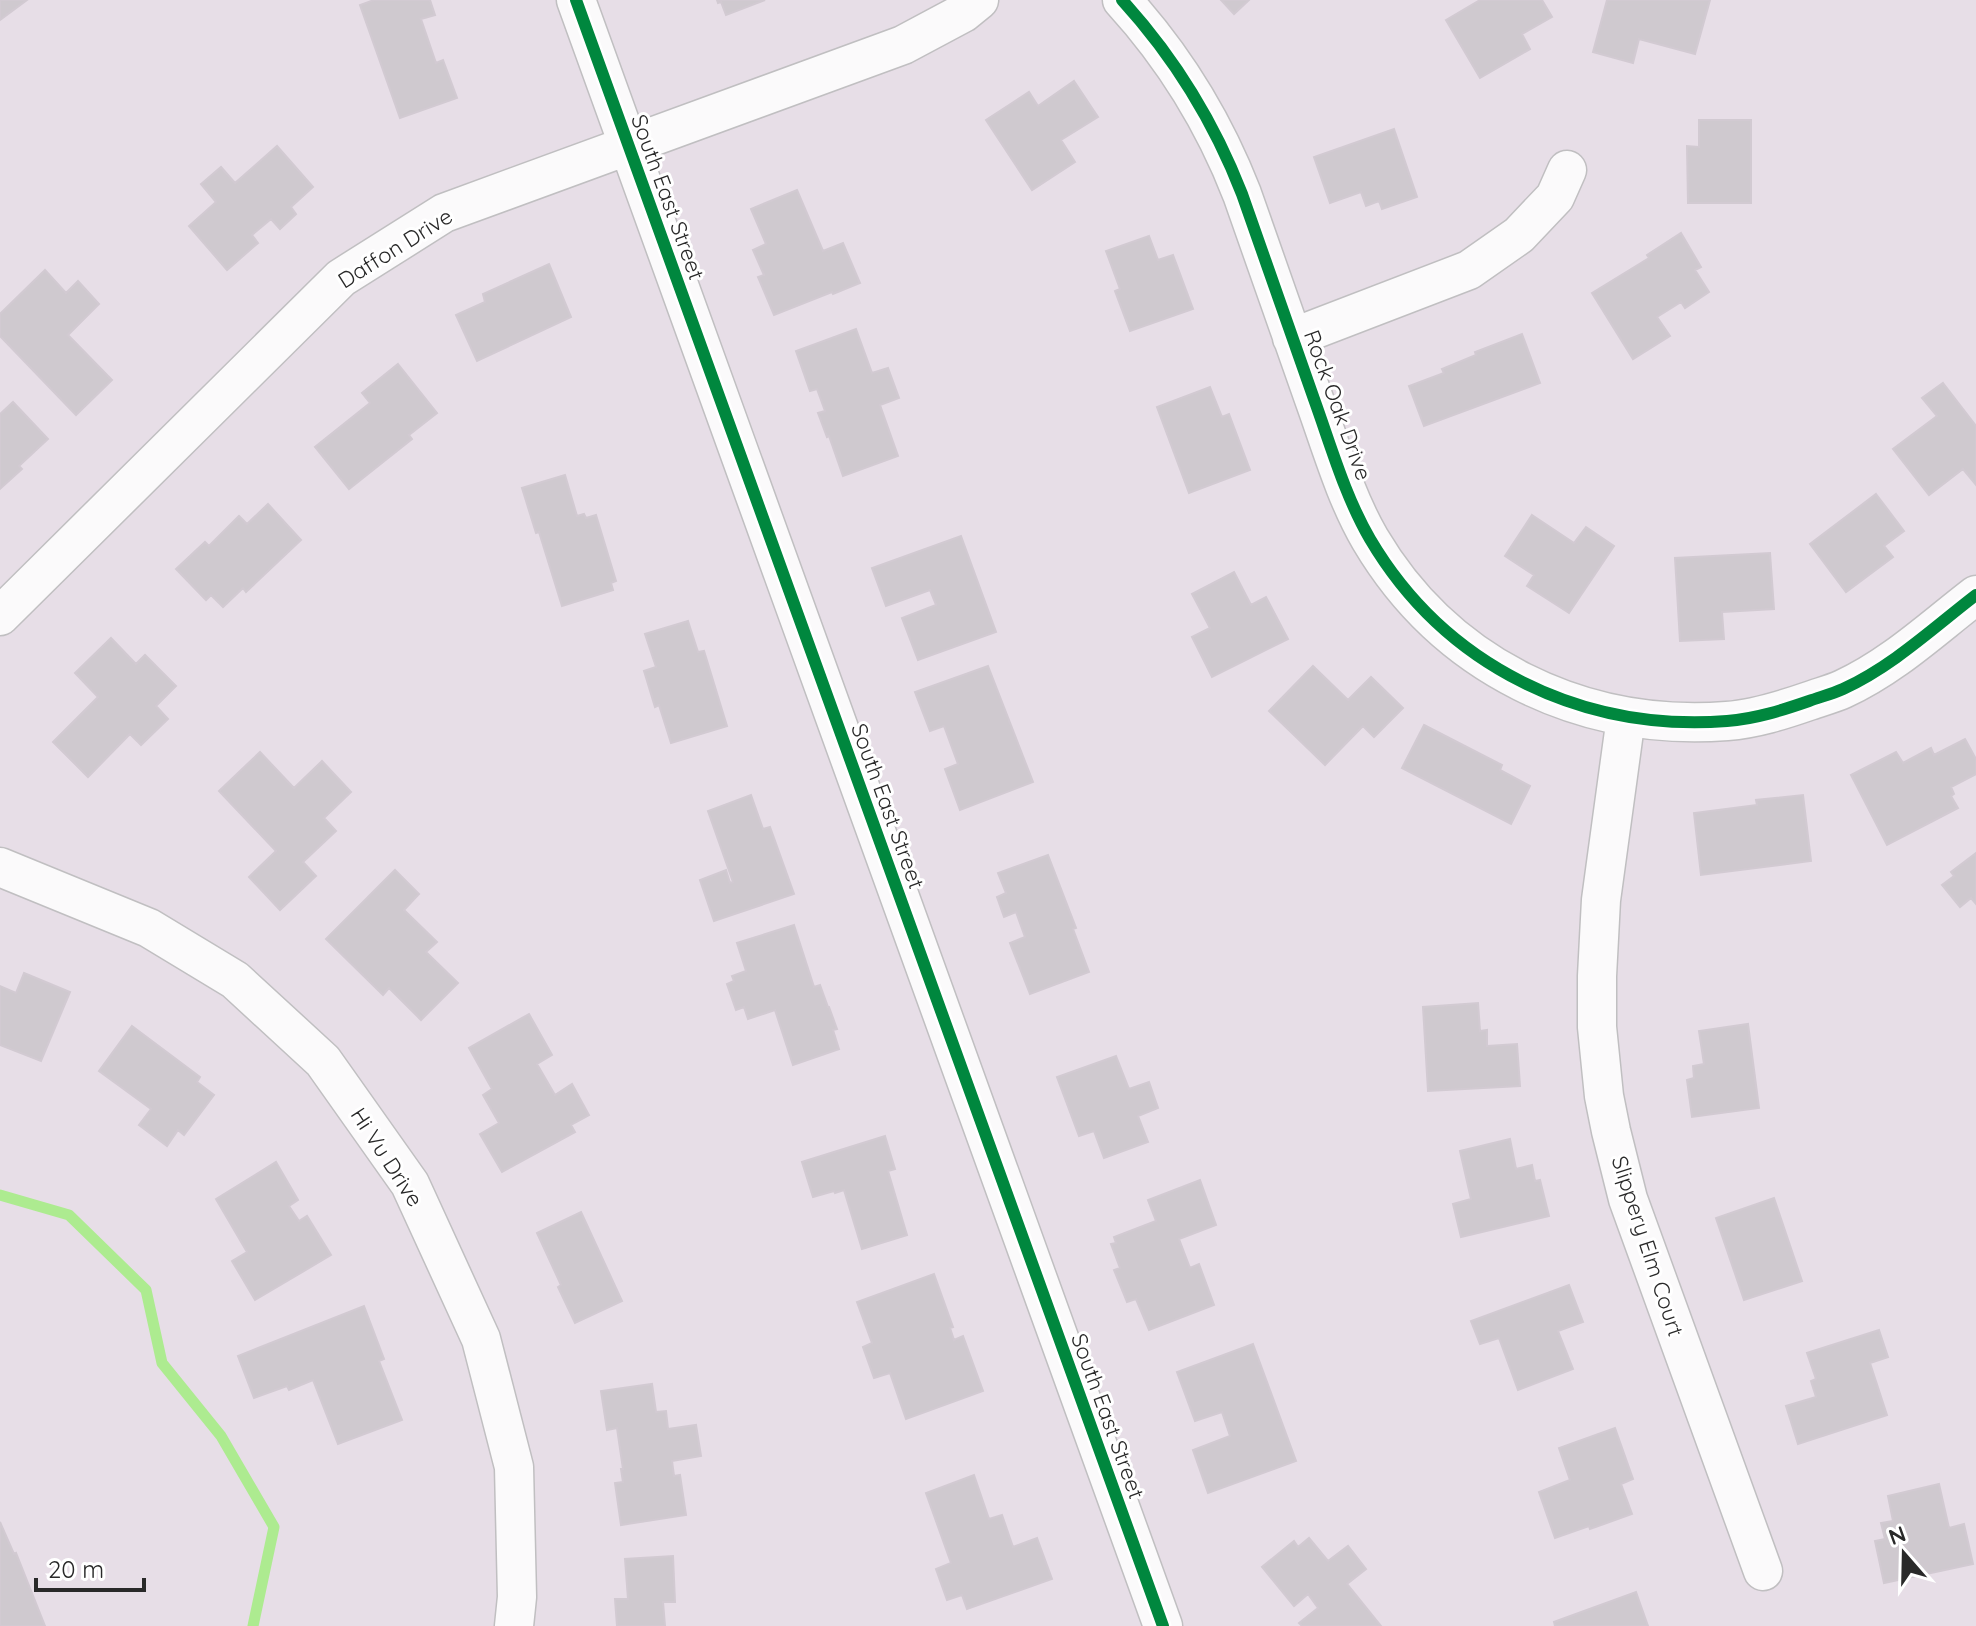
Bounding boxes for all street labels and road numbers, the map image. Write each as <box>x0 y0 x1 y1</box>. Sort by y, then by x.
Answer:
street label: South East Street <box>625 111 711 283</box>
street label: Daffon Drive <box>332 202 458 294</box>
street label: Rock Oak Drive <box>1298 326 1378 484</box>
street label: South East Street <box>845 720 931 892</box>
street label: Hi Vu Drive <box>345 1102 429 1212</box>
street label: Slippery Elm Court <box>1606 1152 1690 1340</box>
street label: South East Street <box>1065 1330 1151 1502</box>

